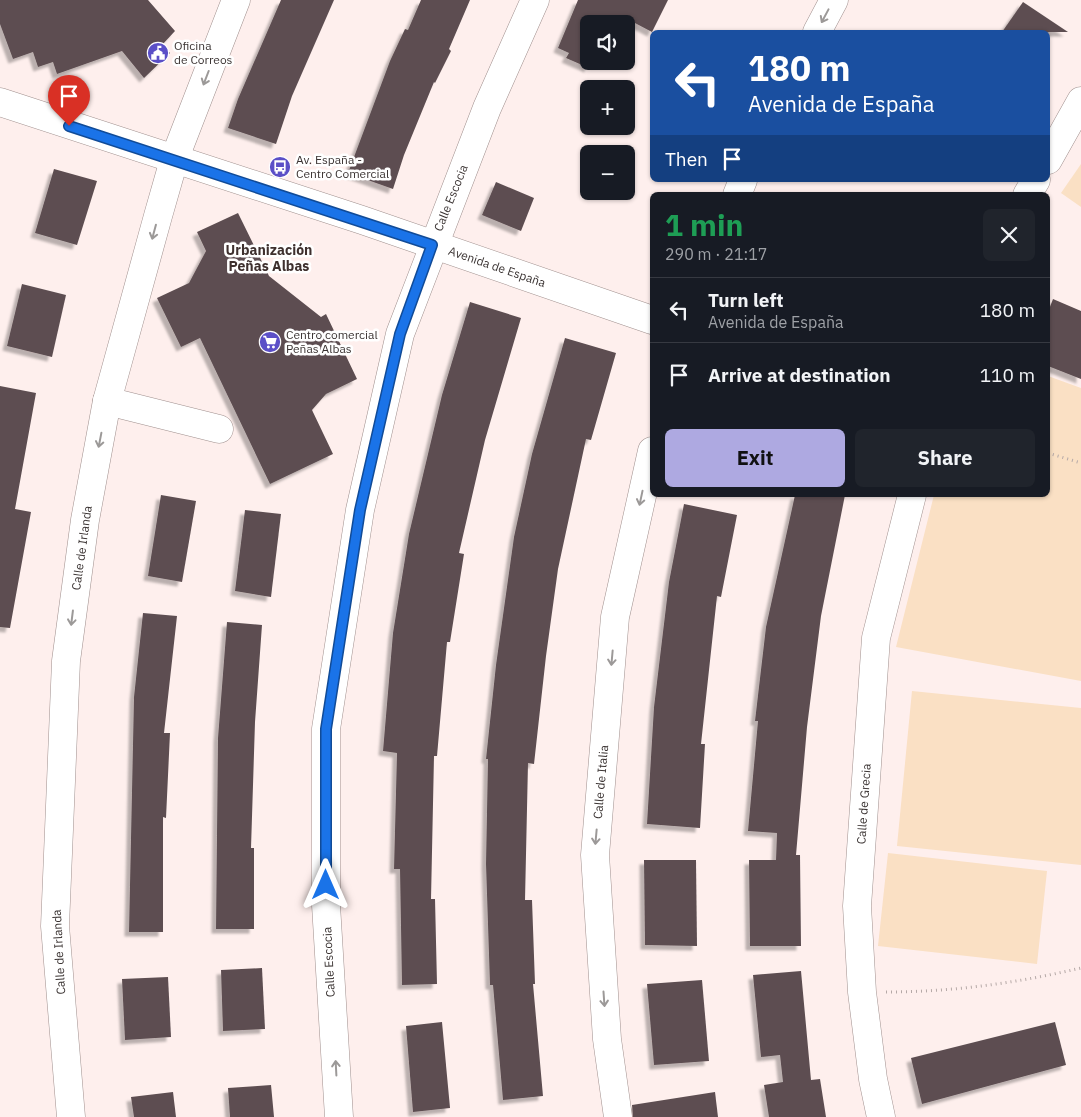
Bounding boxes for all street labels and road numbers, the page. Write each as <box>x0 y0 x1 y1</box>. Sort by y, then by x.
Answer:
street label: Calle Escocia <box>430 162 471 233</box>
street label: Avenida de España <box>447 243 548 290</box>
street label: Calle de Irlanda <box>68 504 95 591</box>
street label: Calle de Italia <box>590 744 611 820</box>
street label: Calle de Grecia <box>853 763 874 845</box>
street label: Calle de Irlanda <box>49 909 68 995</box>
street label: Calle Escocia <box>319 926 338 998</box>

